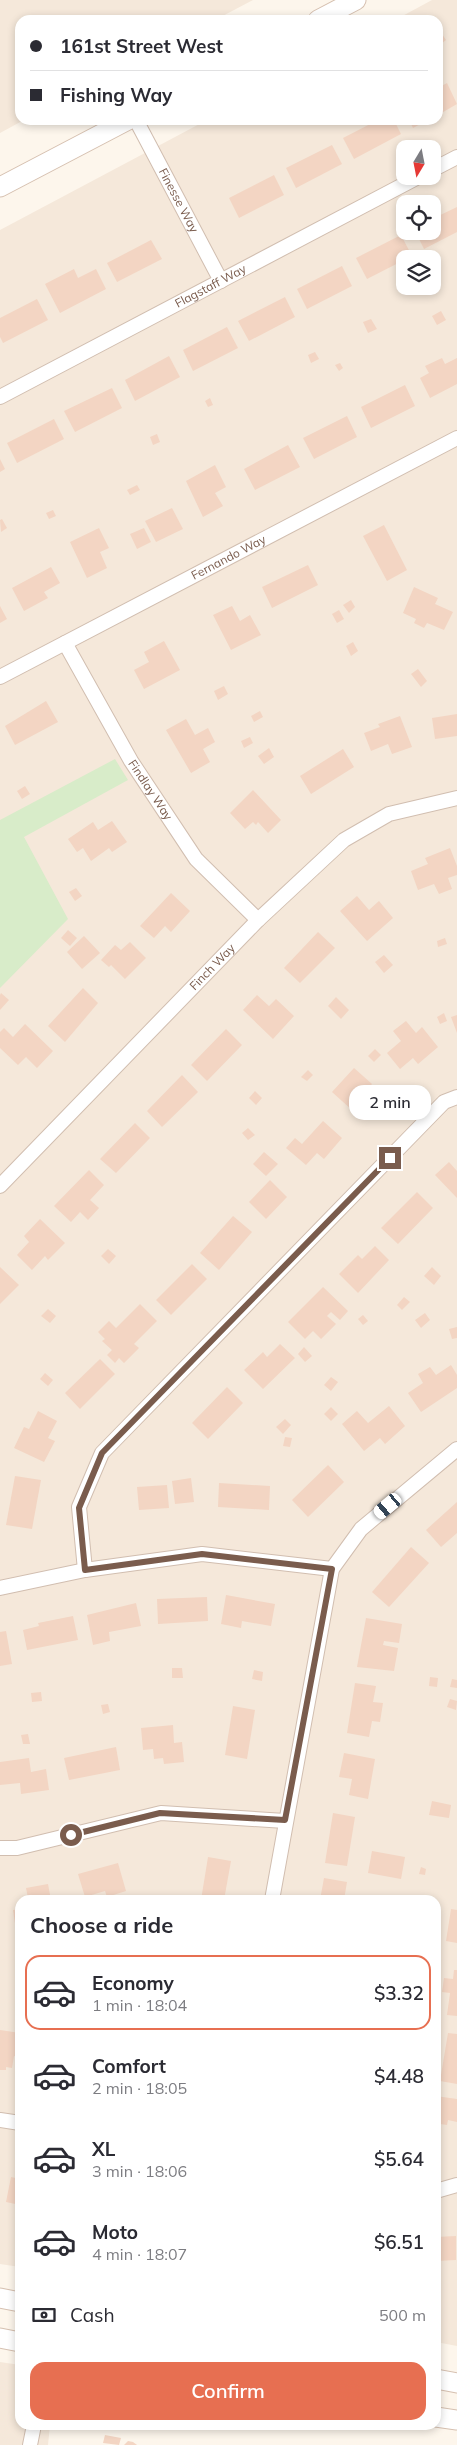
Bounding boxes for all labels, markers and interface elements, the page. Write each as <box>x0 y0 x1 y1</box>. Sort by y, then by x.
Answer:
text: 161st Street West <box>60 34 223 58</box>
text: Fishing Way <box>60 83 172 107</box>
north arrow <box>396 140 441 185</box>
map controls <box>396 140 441 295</box>
street label: Finesse Way <box>156 165 202 236</box>
button: locate <box>396 195 441 240</box>
button: layers <box>396 250 441 295</box>
street label: Flagstaff Way <box>172 260 249 311</box>
street label: Fernando Way <box>189 531 269 583</box>
street label: Findlay Way <box>125 757 176 823</box>
street label: Finch Way <box>186 940 238 993</box>
callout: 2 min <box>349 1086 431 1120</box>
text: 2 min <box>369 1092 411 1112</box>
route end <box>379 1147 401 1169</box>
car <box>371 1491 404 1521</box>
route start <box>60 1824 82 1846</box>
text: Choose a ride <box>30 1911 173 1939</box>
icon: car <box>32 1970 77 2015</box>
text: Economy <box>92 1971 174 1995</box>
text: $3.32 <box>374 1981 424 2005</box>
text: 1 min · 18:04 <box>92 1995 187 2015</box>
icon: car <box>32 2053 77 2098</box>
text: Comfort <box>92 2054 166 2078</box>
text: $4.48 <box>374 2064 424 2088</box>
text: 2 min · 18:05 <box>92 2078 187 2098</box>
icon: car <box>32 2136 77 2181</box>
text: XL <box>92 2137 115 2161</box>
text: $5.64 <box>374 2147 424 2171</box>
text: 3 min · 18:06 <box>92 2161 187 2181</box>
icon: car <box>32 2219 77 2264</box>
text: Moto <box>92 2220 138 2244</box>
text: $6.51 <box>374 2230 424 2254</box>
text: 4 min · 18:07 <box>92 2244 187 2264</box>
icon: cash <box>30 2301 58 2329</box>
text: Cash <box>70 2303 115 2327</box>
text: 500 m <box>379 2305 426 2325</box>
button: Confirm <box>30 2362 426 2420</box>

